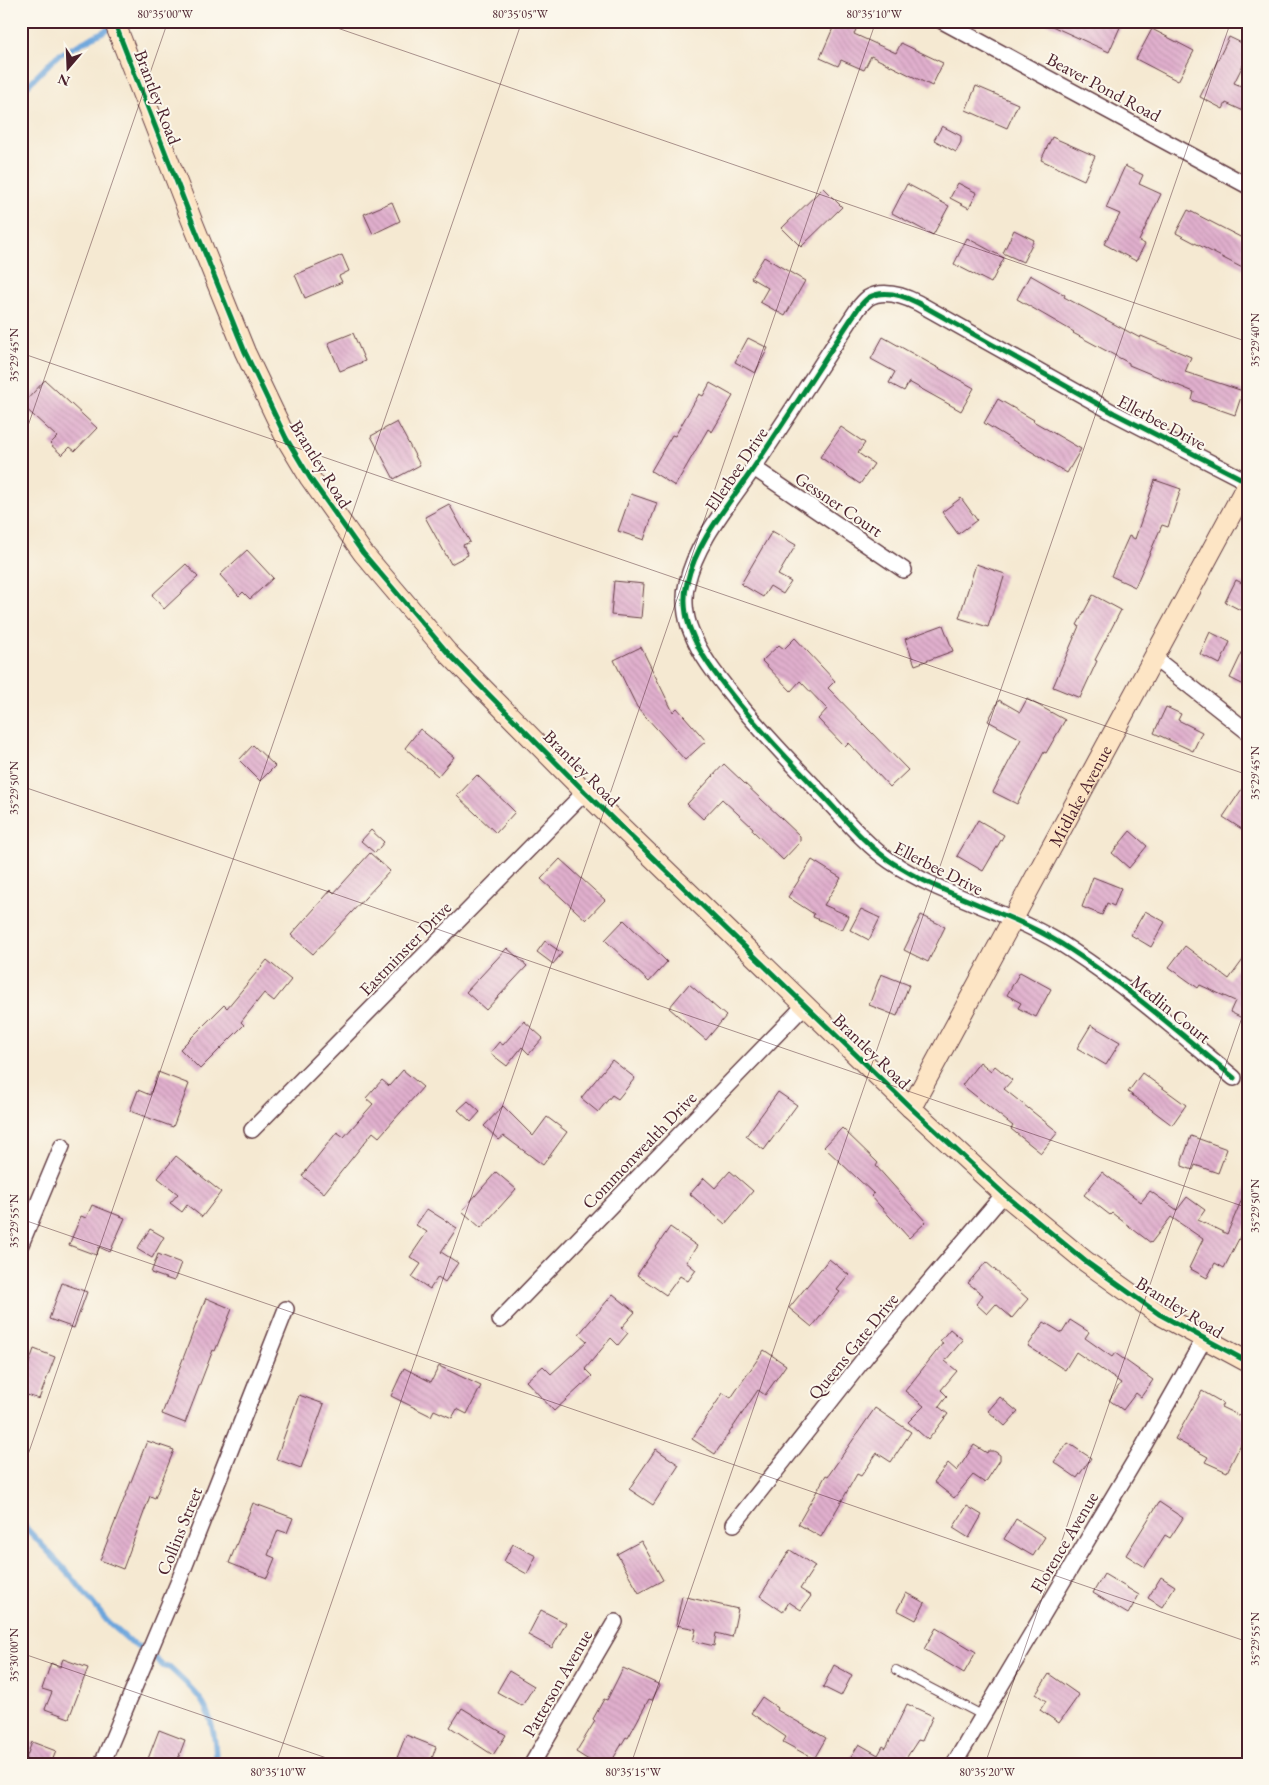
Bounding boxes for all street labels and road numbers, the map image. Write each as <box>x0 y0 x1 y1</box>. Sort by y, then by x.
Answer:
street label: Brantley Road <box>129 46 187 148</box>
street label: Beaver Pond Road <box>1043 47 1166 127</box>
street label: Ellerbee Drive <box>1114 389 1210 455</box>
street label: Brantley Road <box>285 416 358 513</box>
street label: Ellerbee Drive <box>699 422 773 516</box>
street label: Gessner Court <box>791 466 887 542</box>
street label: Brantley Road <box>539 725 626 812</box>
street label: Midlake Avenue <box>1043 741 1116 850</box>
street label: Ellerbee Drive <box>891 836 987 900</box>
street label: Eastminster Drive <box>354 896 456 1000</box>
street label: Medlin Court <box>1126 970 1216 1049</box>
street label: Brantley Road <box>828 1008 916 1094</box>
street label: Commonwealth Drive <box>577 1086 701 1214</box>
street label: Brantley Road <box>1132 1271 1229 1344</box>
street label: Queens Gate Drive <box>803 1288 903 1404</box>
street label: Collins Street <box>151 1483 207 1578</box>
street label: Florence Avenue <box>1025 1487 1103 1597</box>
street label: Patterson Avenue <box>517 1625 597 1741</box>

